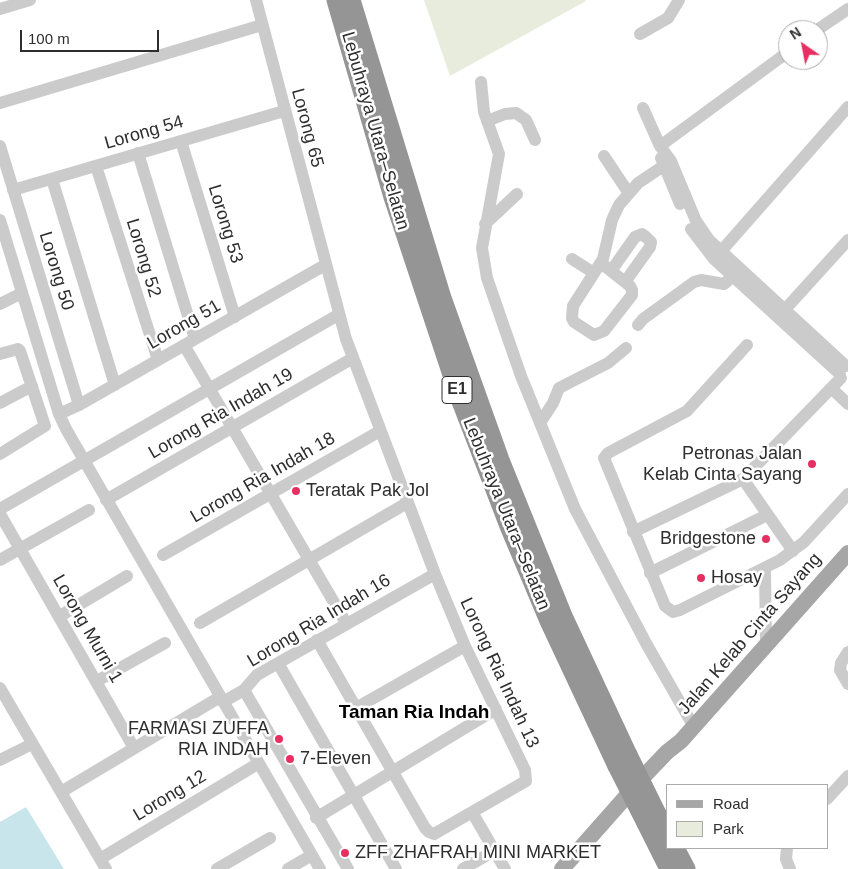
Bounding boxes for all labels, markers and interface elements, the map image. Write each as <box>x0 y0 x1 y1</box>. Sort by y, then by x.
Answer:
scale bar <box>22 20 161 52</box>
north arrow <box>778 20 828 70</box>
text: N <box>787 24 804 43</box>
street label: Lebuhraya Utara–Selatan <box>336 29 414 233</box>
text: 100 m <box>28 30 70 47</box>
street label: Lorong 65 <box>286 86 328 170</box>
street label: Lorong 54 <box>102 111 186 155</box>
street label: Lorong 53 <box>203 182 247 266</box>
street label: Lorong 52 <box>121 216 165 300</box>
street label: Lorong 50 <box>34 229 78 313</box>
street label: Lorong 51 <box>143 295 225 355</box>
street label: Lorong Ria Indah 19 <box>145 364 297 464</box>
road number: E1 <box>442 376 472 404</box>
street label: Lebuhraya Utara–Selatan <box>458 415 554 613</box>
street label: Lorong Ria Indah 18 <box>187 428 339 528</box>
place label: Petronas Jalan Kelab Cinta Sayang <box>643 443 802 486</box>
marker: Petronas Jalan Kelab Cinta Sayang <box>806 458 818 470</box>
place label: Teratak Pak Jol <box>306 480 429 502</box>
marker: Teratak Pak Jol <box>290 485 302 497</box>
place label: Bridgestone <box>660 528 756 550</box>
marker: Bridgestone <box>760 533 772 545</box>
street label: Jalan Kelab Cinta Sayang <box>674 549 826 719</box>
place label: Hosay <box>711 567 762 589</box>
street label: Lorong Ria Indah 16 <box>244 570 394 672</box>
street label: Lorong Murni 1 <box>47 571 127 687</box>
marker: Hosay <box>695 572 707 584</box>
street label: Lorong Ria Indah 13 <box>455 595 543 751</box>
district label: Taman Ria Indah <box>339 702 489 724</box>
place label: FARMASI ZUFFA RIA INDAH <box>128 718 269 761</box>
marker: FARMASI ZUFFA RIA INDAH <box>273 733 285 745</box>
place label: 7-Eleven <box>300 748 371 770</box>
marker: 7-Eleven <box>284 753 296 765</box>
street label: Lorong 12 <box>130 766 210 826</box>
legend <box>666 784 828 849</box>
text: Road <box>713 795 749 812</box>
text: Park <box>713 820 744 837</box>
place label: ZFF ZHAFRAH MINI MARKET <box>355 842 601 864</box>
marker: ZFF ZHAFRAH MINI MARKET <box>339 847 351 859</box>

